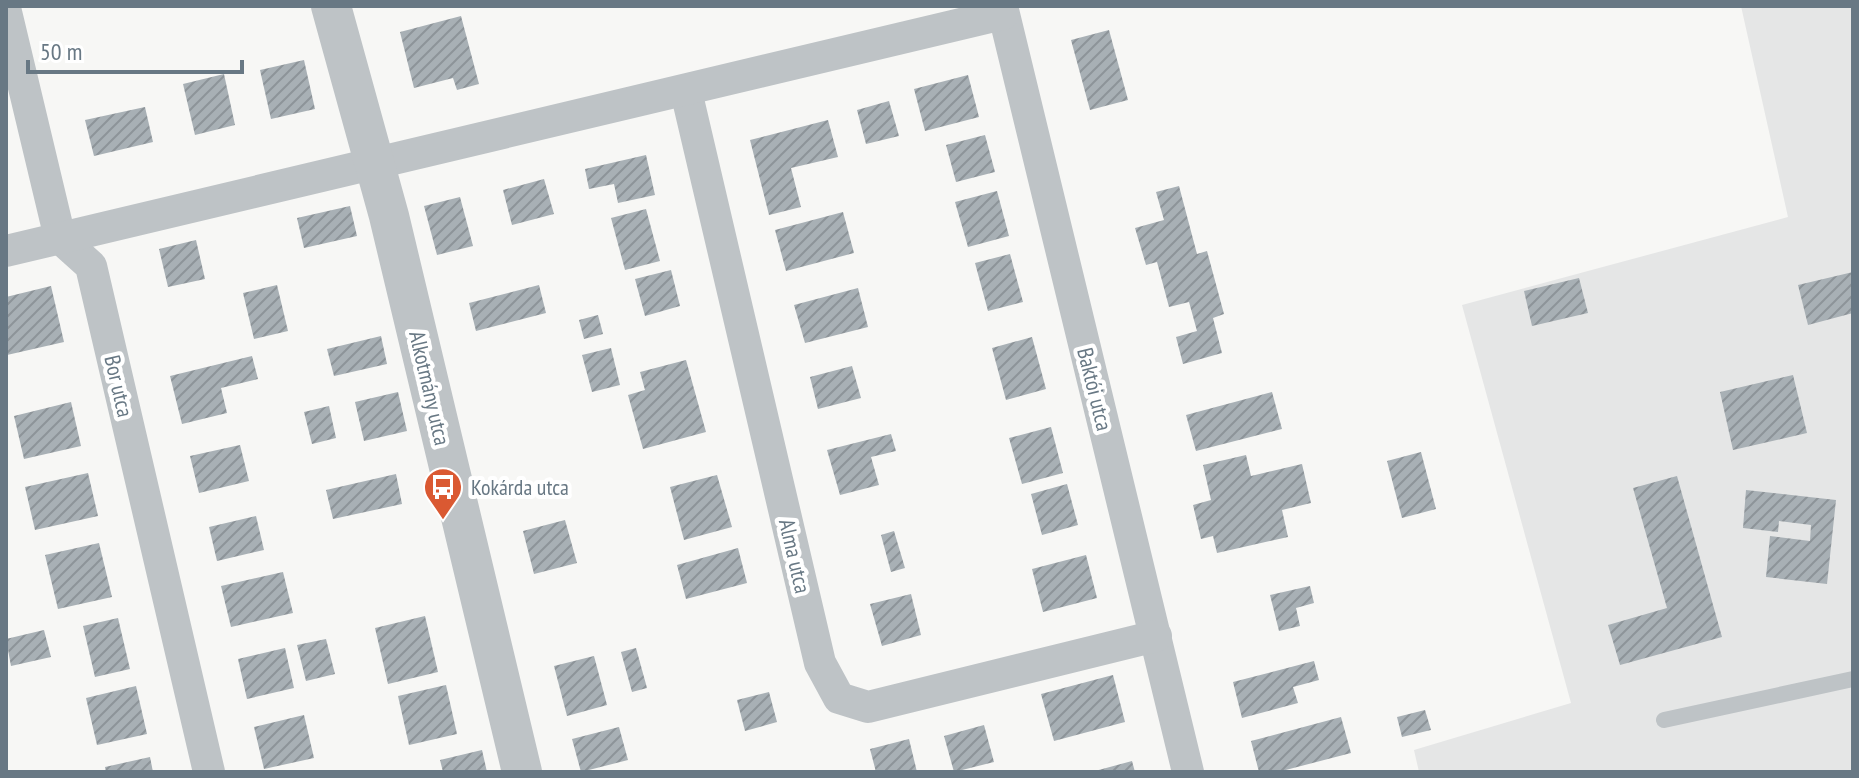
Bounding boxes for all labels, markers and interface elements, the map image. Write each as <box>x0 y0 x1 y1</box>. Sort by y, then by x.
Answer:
scale bar <box>28 24 242 74</box>
text: 50 m <box>40 36 82 67</box>
street label: Alkotmány utca <box>403 328 457 448</box>
street label: Baktói utca <box>1071 345 1119 433</box>
street label: Bor utca <box>98 352 140 420</box>
bus stop icon: Kokárda utca <box>422 466 464 521</box>
place label: Kokárda utca <box>471 473 569 501</box>
street label: Alma utca <box>773 516 817 596</box>

